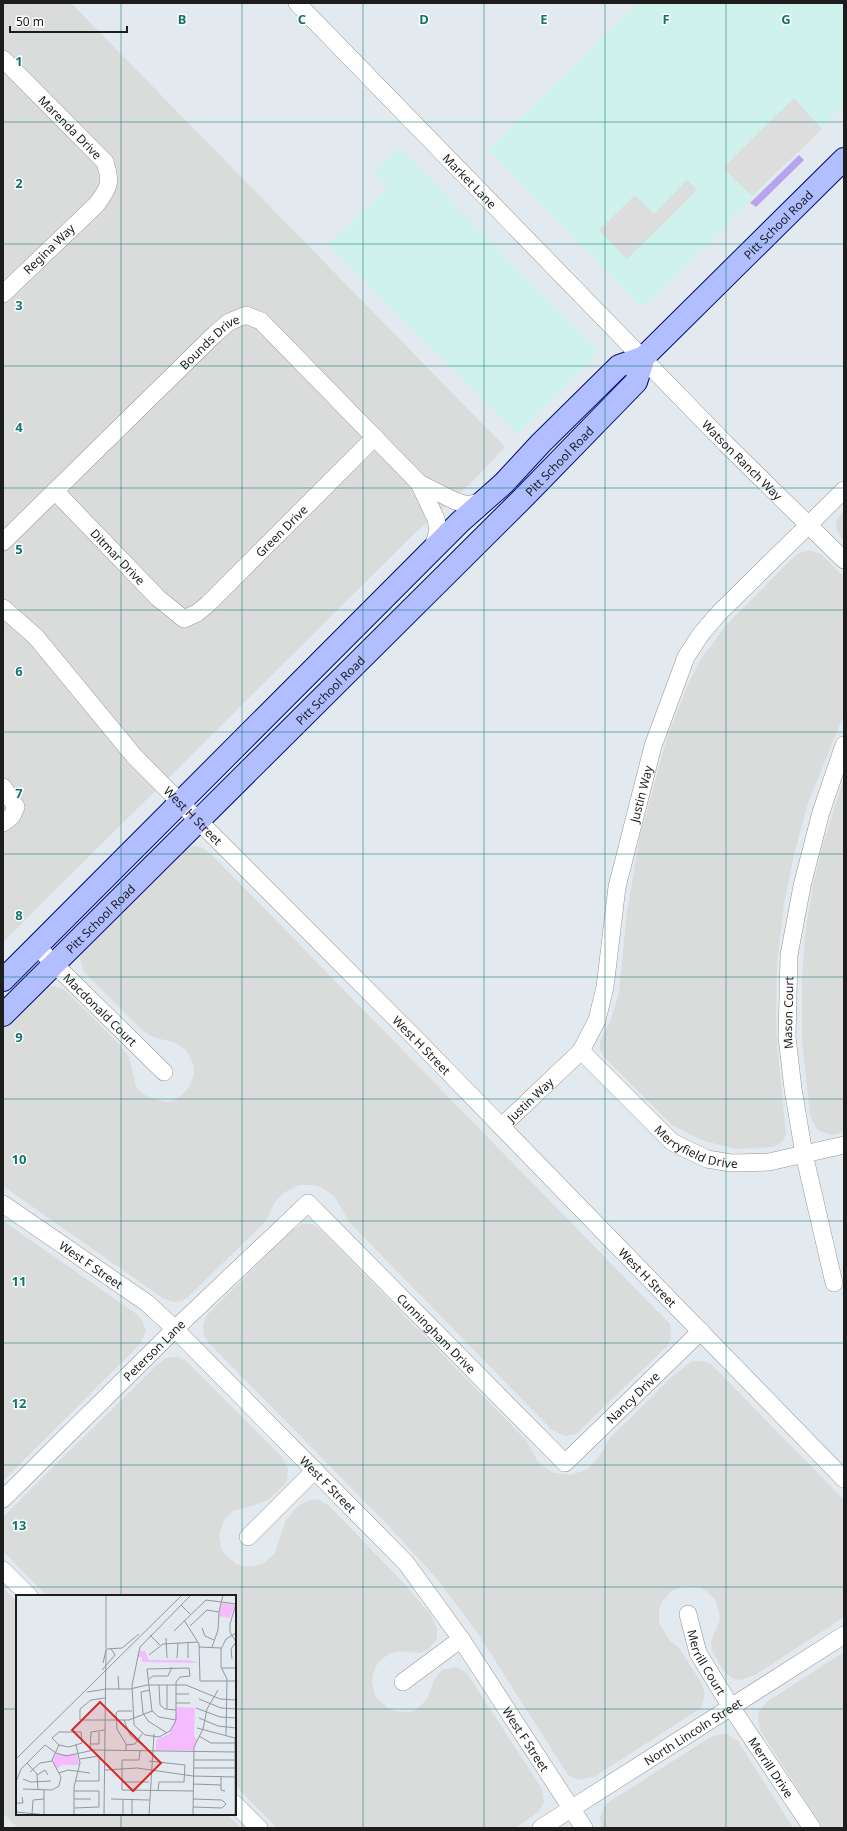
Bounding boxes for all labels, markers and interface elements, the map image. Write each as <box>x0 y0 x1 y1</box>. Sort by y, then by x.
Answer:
scale bar <box>10 8 127 34</box>
text: B <box>178 10 186 28</box>
text: C <box>298 10 306 28</box>
text: D <box>419 10 429 28</box>
text: E <box>540 10 548 28</box>
text: F <box>662 10 670 28</box>
text: G <box>781 10 791 28</box>
text: 50 m <box>16 13 44 30</box>
text: 1 <box>15 52 23 70</box>
street label: Marenda Drive <box>35 92 106 163</box>
street label: Market Lane <box>439 150 501 212</box>
text: 2 <box>15 174 23 192</box>
street label: Pitt School Road <box>739 186 817 263</box>
street label: Regina Way <box>19 219 79 278</box>
text: 3 <box>15 296 23 314</box>
street label: Bounds Drive <box>176 310 242 373</box>
street label: Watson Ranch Way <box>698 416 787 504</box>
text: 4 <box>15 418 23 436</box>
street label: Pitt School Road <box>521 422 597 500</box>
street label: Green Drive <box>251 501 311 561</box>
street label: Ditmar Drive <box>87 525 149 589</box>
text: 5 <box>15 540 23 558</box>
street label: Pitt School Road <box>291 652 368 728</box>
text: 6 <box>15 662 23 680</box>
street label: Justin Way <box>625 763 656 825</box>
street label: West H Street <box>160 782 227 849</box>
text: 7 <box>15 784 23 802</box>
street label: Pitt School Road <box>62 880 139 957</box>
text: 8 <box>15 906 23 924</box>
street label: Macdonald Court <box>60 969 142 1050</box>
street label: Mason Court <box>778 975 797 1050</box>
street label: West H Street <box>389 1012 455 1079</box>
text: 9 <box>15 1028 23 1046</box>
street label: Justin Way <box>502 1073 558 1126</box>
street label: Merryfield Drive <box>651 1121 738 1172</box>
text: 10 <box>12 1150 26 1168</box>
street label: West F Street <box>56 1237 127 1293</box>
street label: West H Street <box>615 1244 681 1311</box>
text: 11 <box>12 1272 26 1290</box>
street label: Cunningham Drive <box>393 1289 480 1377</box>
street label: Peterson Lane <box>119 1315 189 1384</box>
street label: Nancy Drive <box>602 1367 663 1427</box>
text: 12 <box>12 1394 26 1412</box>
street label: West F Street <box>296 1452 361 1517</box>
text: 13 <box>12 1516 26 1534</box>
inset map <box>16 1595 236 1815</box>
street label: Merrill Court <box>684 1628 730 1699</box>
street label: North Lincoln Street <box>640 1693 746 1769</box>
street label: West F Street <box>499 1704 554 1775</box>
street label: Merrill Drive <box>745 1733 798 1801</box>

